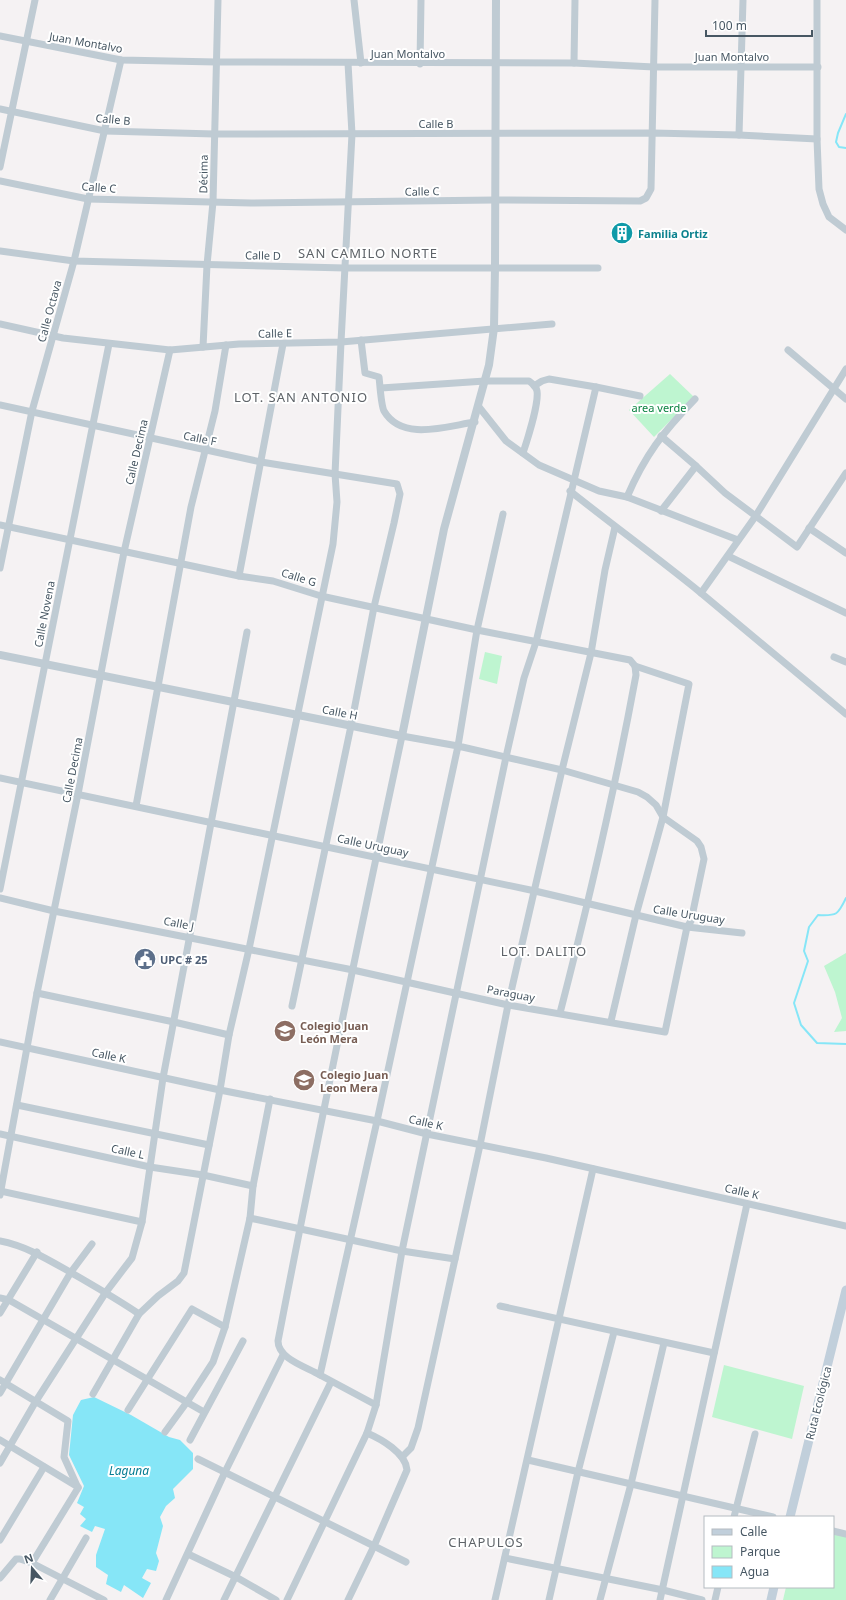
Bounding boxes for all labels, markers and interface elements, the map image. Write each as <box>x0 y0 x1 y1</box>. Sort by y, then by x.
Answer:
scale bar <box>706 12 812 38</box>
text: 100 m <box>712 17 747 34</box>
street label: Juan Montalvo <box>47 28 124 56</box>
street label: Juan Montalvo <box>370 46 445 61</box>
street label: Juan Montalvo <box>694 49 769 64</box>
street label: Calle B <box>95 110 131 128</box>
street label: Calle B <box>418 116 454 131</box>
street label: Décima <box>195 154 211 194</box>
street label: Calle C <box>81 178 117 196</box>
street label: Calle C <box>404 183 440 199</box>
building icon: Familia Ortiz <box>609 220 635 246</box>
place label: Familia Ortiz <box>638 226 708 241</box>
district label: SAN CAMILO NORTE <box>298 244 438 262</box>
street label: Calle D <box>245 247 281 263</box>
street label: Calle Octava <box>34 278 64 344</box>
street label: Calle E <box>258 325 292 341</box>
district label: LOT. SAN ANTONIO <box>234 388 368 406</box>
park label: area verde <box>632 400 686 415</box>
street label: Calle Decima <box>121 418 151 486</box>
street label: Calle F <box>182 427 218 449</box>
street label: Calle G <box>280 565 318 589</box>
street label: Calle Novena <box>30 579 58 649</box>
street label: Calle H <box>321 701 359 723</box>
street label: Calle Decima <box>58 736 86 804</box>
street label: Calle Uruguay <box>336 830 410 860</box>
street label: Calle Uruguay <box>652 901 726 927</box>
street label: Calle J <box>162 913 196 933</box>
district label: LOT. DALITO <box>501 942 587 960</box>
public building icon: UPC # 25 <box>132 946 158 972</box>
place label: UPC # 25 <box>160 952 208 967</box>
street label: Paraguay <box>486 981 537 1005</box>
school or university icon: Colegio Juan León Mera <box>272 1018 298 1044</box>
place label: Colegio Juan León Mera <box>300 1018 368 1046</box>
street label: Calle K <box>90 1044 128 1066</box>
school or university icon: Colegio Juan Leon Mera <box>291 1067 317 1093</box>
place label: Colegio Juan Leon Mera <box>320 1067 388 1095</box>
street label: Calle K <box>407 1111 445 1133</box>
street label: Calle L <box>110 1140 146 1162</box>
street label: Calle K <box>723 1180 761 1202</box>
street label: Ruta Ecológica <box>802 1365 834 1441</box>
water label: Laguna <box>109 1462 149 1479</box>
legend <box>704 1516 834 1588</box>
text: Calle <box>740 1523 768 1540</box>
district label: CHAPULOS <box>448 1533 524 1551</box>
text: Parque <box>740 1543 781 1560</box>
north arrow <box>12 1548 52 1588</box>
text: N <box>22 1550 35 1567</box>
text: Agua <box>740 1563 769 1580</box>

